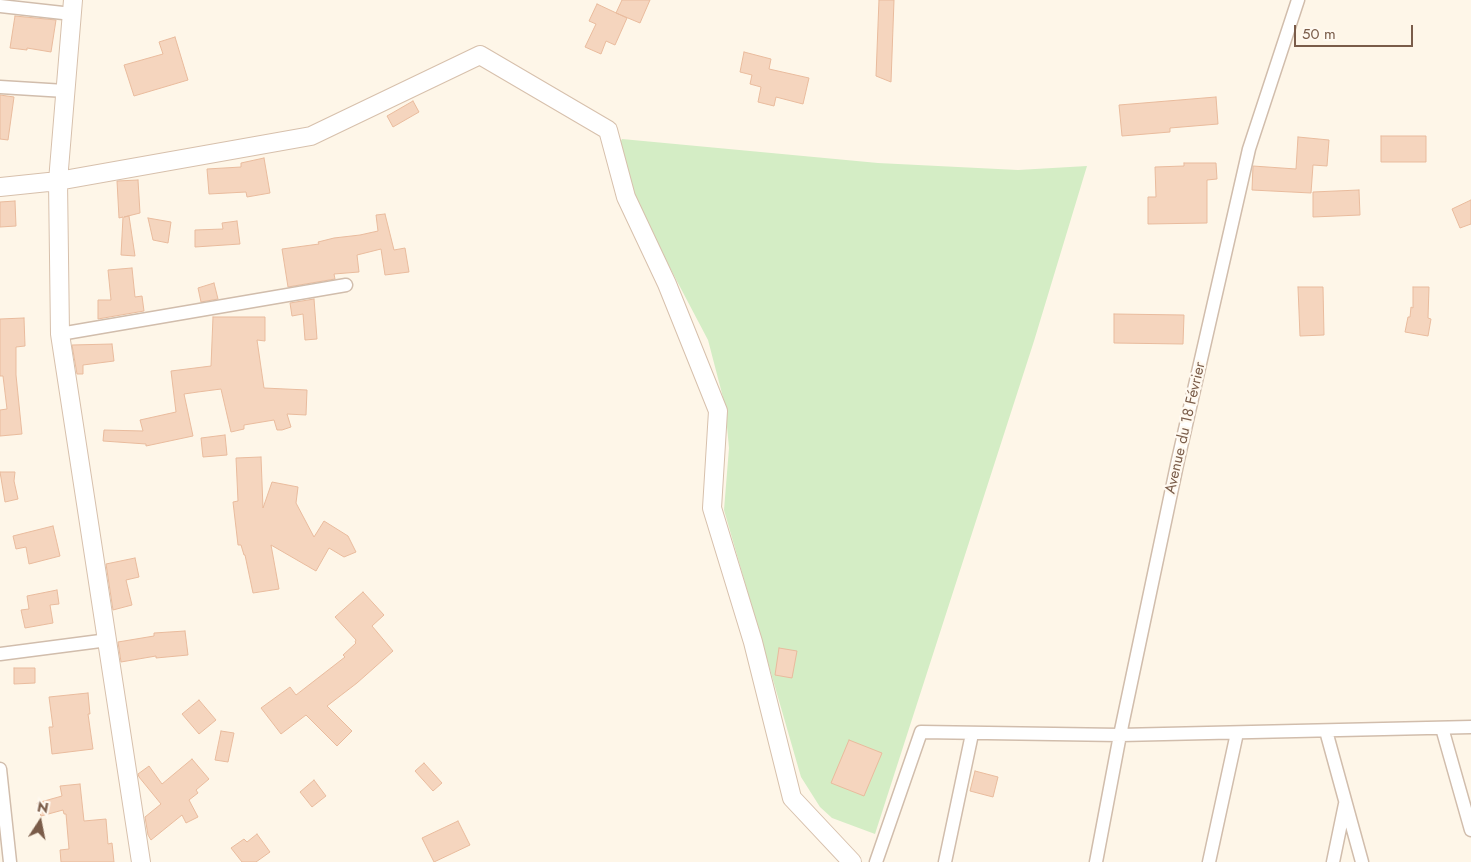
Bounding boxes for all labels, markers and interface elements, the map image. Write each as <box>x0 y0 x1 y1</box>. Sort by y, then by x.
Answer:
scale bar <box>1296 15 1415 47</box>
text: 50 m <box>1302 23 1336 45</box>
street label: Avenue du 18 Février <box>1162 360 1210 496</box>
text: N <box>35 796 50 818</box>
north arrow <box>15 797 65 847</box>

